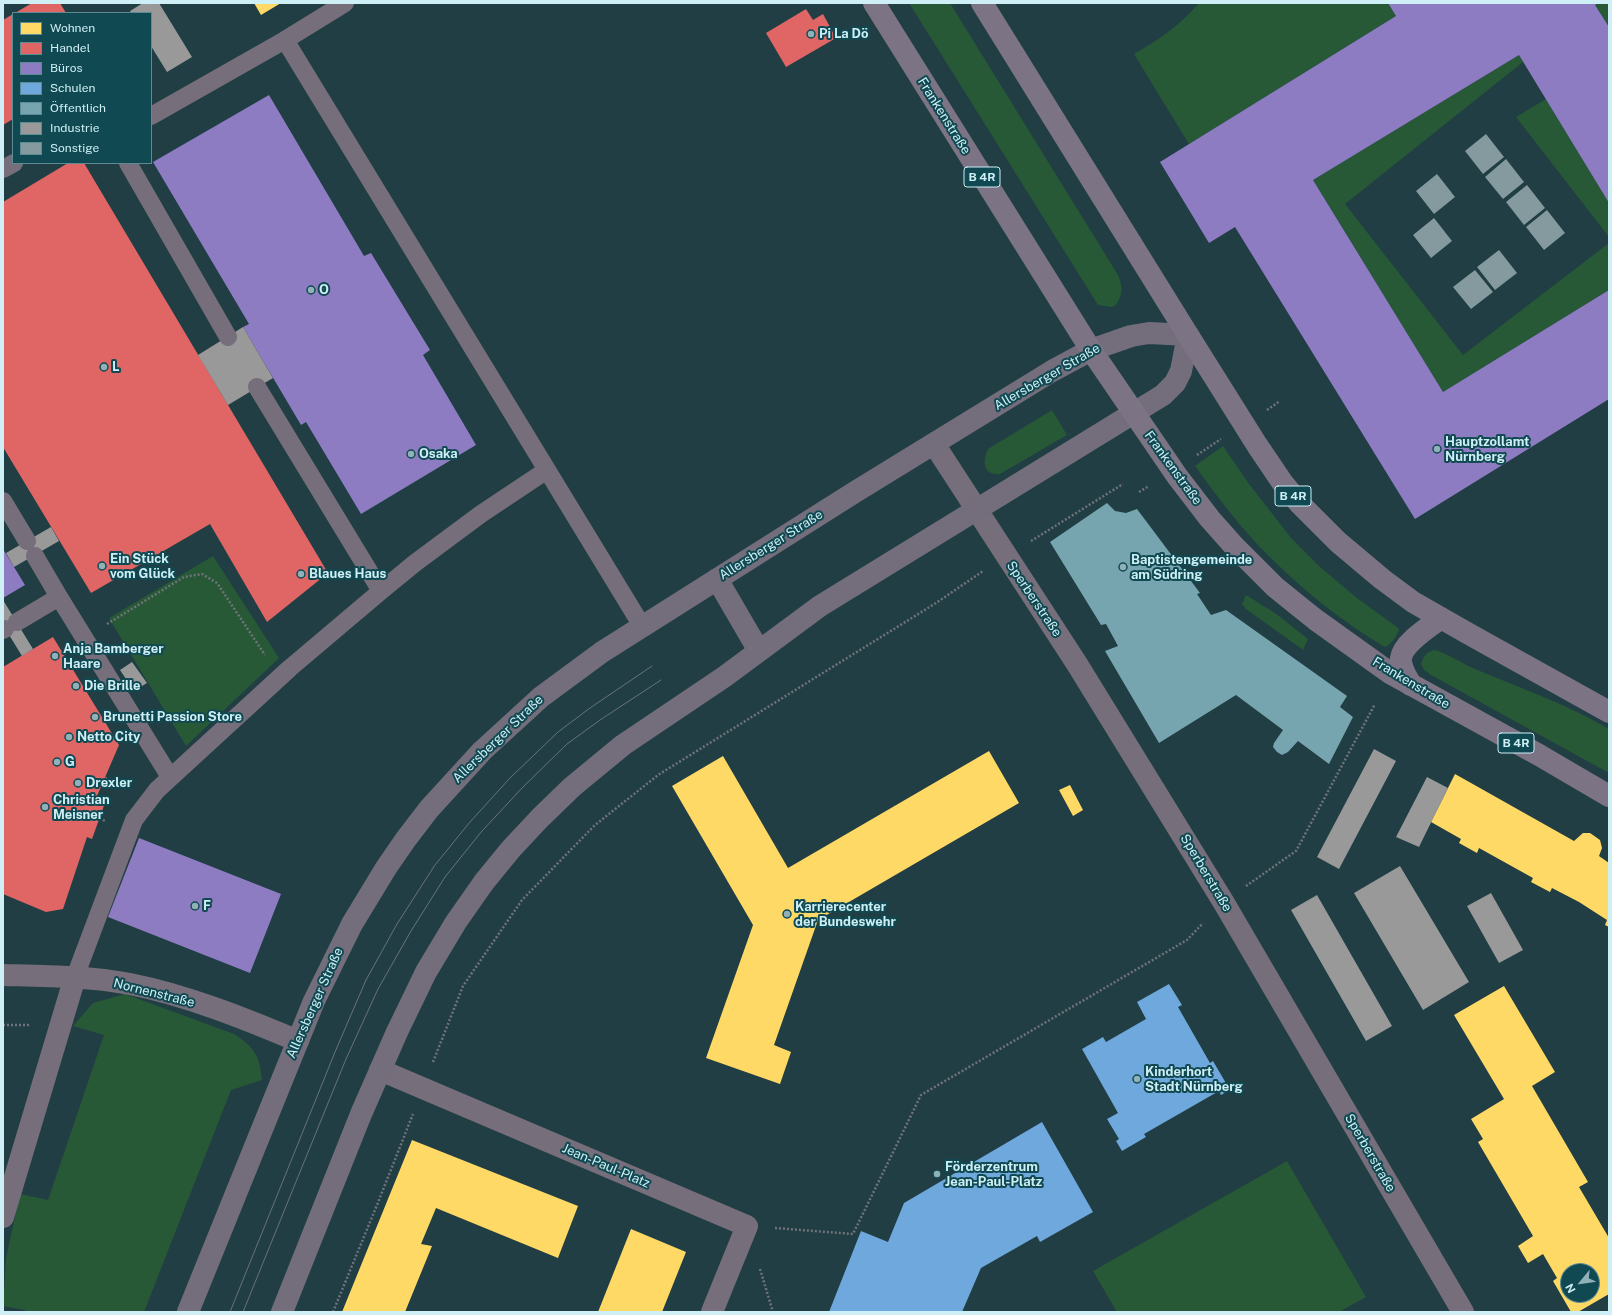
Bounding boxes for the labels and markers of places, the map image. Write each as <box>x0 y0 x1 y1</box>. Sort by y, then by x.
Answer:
place label: Pi La Dö <box>819 26 868 42</box>
marker: Pi La Dö <box>806 29 816 39</box>
place label: O <box>319 282 329 298</box>
marker: O <box>306 285 316 295</box>
place label: L <box>112 359 120 375</box>
marker: L <box>99 362 109 372</box>
place label: Hauptzollamt Nürnberg <box>1445 434 1530 465</box>
marker: Hauptzollamt Nürnberg <box>1432 444 1442 454</box>
place label: Osaka <box>419 446 458 462</box>
marker: Osaka <box>406 449 416 459</box>
place label: Ein Stück vom Glück <box>110 551 175 582</box>
place label: Baptistengemeinde am Südring <box>1131 552 1252 583</box>
marker: Ein Stück vom Glück <box>97 561 107 571</box>
marker: Baptistengemeinde am Südring <box>1118 562 1128 572</box>
place label: Blaues Haus <box>309 566 386 582</box>
marker: Blaues Haus <box>296 569 306 579</box>
place label: Anja Bamberger Haare <box>63 641 164 672</box>
marker: Anja Bamberger Haare <box>50 651 60 661</box>
place label: Die Brille <box>84 678 140 694</box>
marker: Die Brille <box>71 681 81 691</box>
place label: Brunetti Passion Store <box>103 709 242 725</box>
marker: Brunetti Passion Store <box>90 712 100 722</box>
place label: Netto City <box>77 729 140 745</box>
marker: Netto City <box>64 732 74 742</box>
place label: G <box>65 754 75 770</box>
marker: G <box>52 757 62 767</box>
place label: Drexler <box>86 775 132 791</box>
marker: Drexler <box>73 778 83 788</box>
place label: Christian Meisner <box>53 792 110 823</box>
marker: Christian Meisner <box>40 802 50 812</box>
place label: F <box>203 898 211 914</box>
place label: Karrierecenter der Bundeswehr <box>795 899 896 930</box>
marker: F <box>190 901 200 911</box>
marker: Karrierecenter der Bundeswehr <box>782 909 792 919</box>
place label: Kinderhort Stadt Nürnberg <box>1145 1064 1243 1095</box>
marker: Kinderhort Stadt Nürnberg <box>1132 1074 1142 1084</box>
place label: Förderzentrum Jean-Paul-Platz <box>945 1159 1042 1190</box>
marker: Förderzentrum Jean-Paul-Platz <box>932 1169 942 1179</box>

